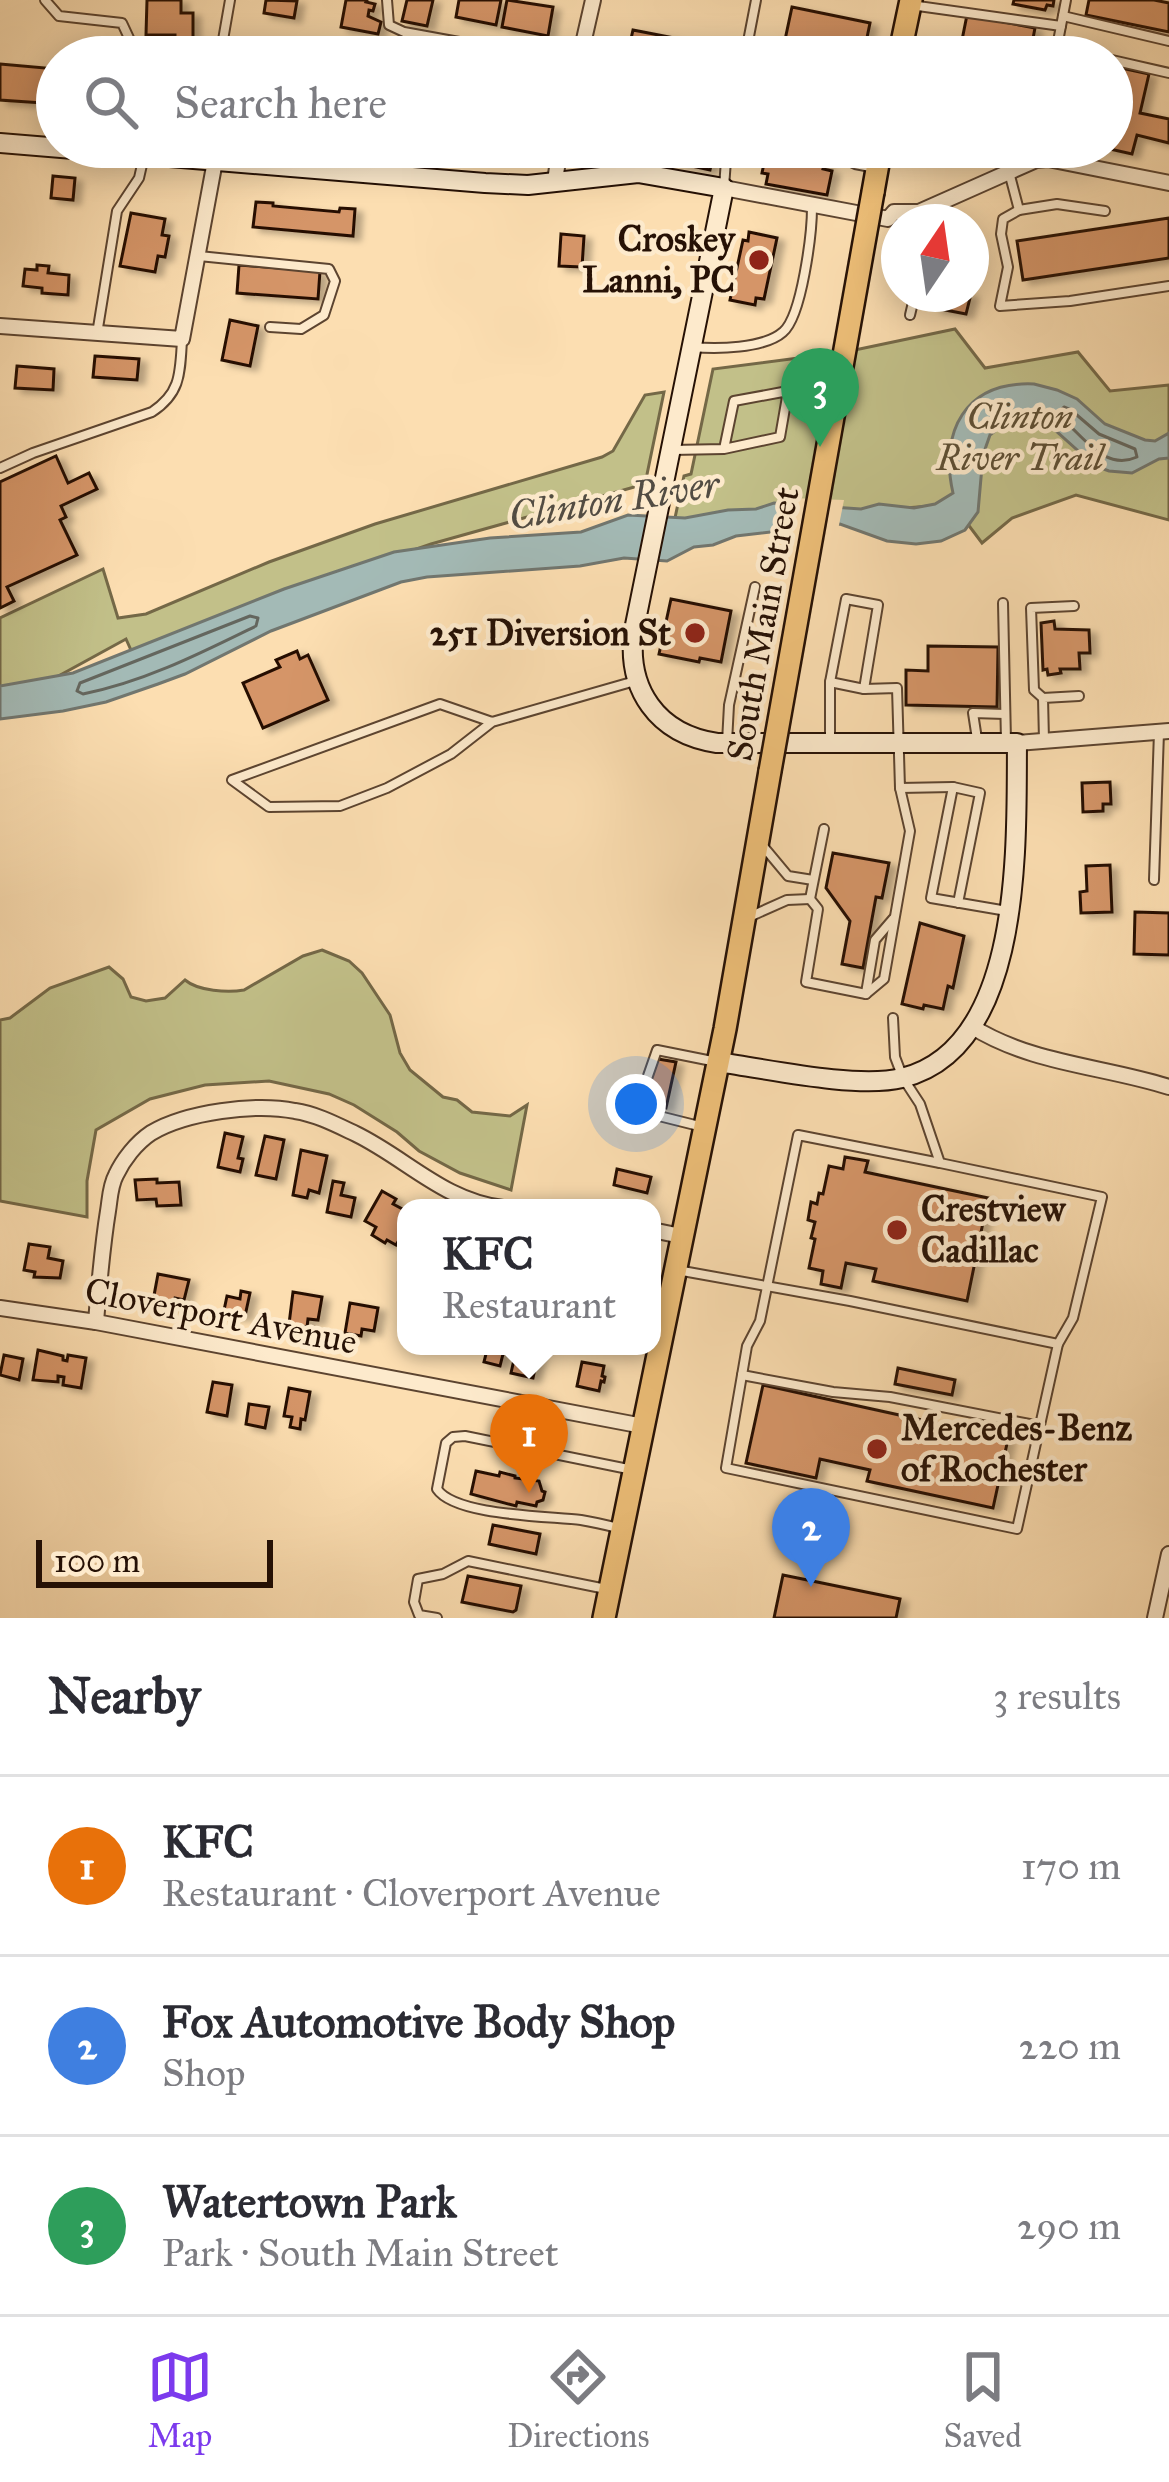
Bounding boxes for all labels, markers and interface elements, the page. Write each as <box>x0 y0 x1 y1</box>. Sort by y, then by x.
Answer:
search box <box>36 36 1133 168</box>
icon: search <box>78 69 144 135</box>
text: Search here <box>174 75 387 130</box>
north arrow <box>881 204 989 312</box>
place label: Croskey Lanni, PC <box>582 217 736 302</box>
marker: Croskey Lanni, PC <box>746 247 772 273</box>
pin: 3 <box>781 348 859 447</box>
park label: Clinton River Trail <box>935 395 1107 480</box>
water label: Clinton River <box>505 459 724 540</box>
street label: South Main Street <box>717 483 809 765</box>
place label: 251 Diversion St <box>430 611 671 655</box>
marker: 251 Diversion St <box>682 620 708 646</box>
your location <box>606 1074 666 1134</box>
place label: Crestview Cadillac <box>921 1187 1067 1272</box>
popup <box>397 1199 661 1355</box>
marker: Crestview Cadillac <box>884 1217 910 1243</box>
text: KFC <box>442 1226 534 1281</box>
street label: Cloverport Avenue <box>81 1268 361 1364</box>
text: Restaurant <box>442 1281 616 1329</box>
pin: 1 <box>490 1394 568 1493</box>
place label: Mercedes-Benz of Rochester <box>901 1406 1133 1491</box>
marker: Mercedes-Benz of Rochester <box>864 1436 890 1462</box>
pin: 2 <box>772 1488 850 1587</box>
scale bar <box>36 1534 273 1587</box>
text: 100 m <box>54 1541 140 1581</box>
text: Nearby <box>48 1665 200 1727</box>
text: 3 results <box>993 1672 1121 1720</box>
text: KFC <box>162 1814 254 1869</box>
text: 1 <box>79 1842 95 1890</box>
text: 170 m <box>1021 1842 1121 1890</box>
text: Restaurant · Cloverport Avenue <box>162 1869 661 1917</box>
text: Fox Automotive Body Shop <box>162 1994 675 2049</box>
text: 2 <box>77 2022 97 2070</box>
text: 220 m <box>1019 2022 1121 2070</box>
text: Shop <box>162 2049 245 2097</box>
text: Watertown Park <box>162 2174 457 2229</box>
text: 3 <box>79 2202 95 2250</box>
text: 290 m <box>1017 2202 1121 2250</box>
text: Park · South Main Street <box>162 2229 559 2277</box>
tab: Map <box>147 2344 213 2456</box>
tab: Directions <box>507 2344 649 2456</box>
tab: Saved <box>944 2344 1022 2456</box>

